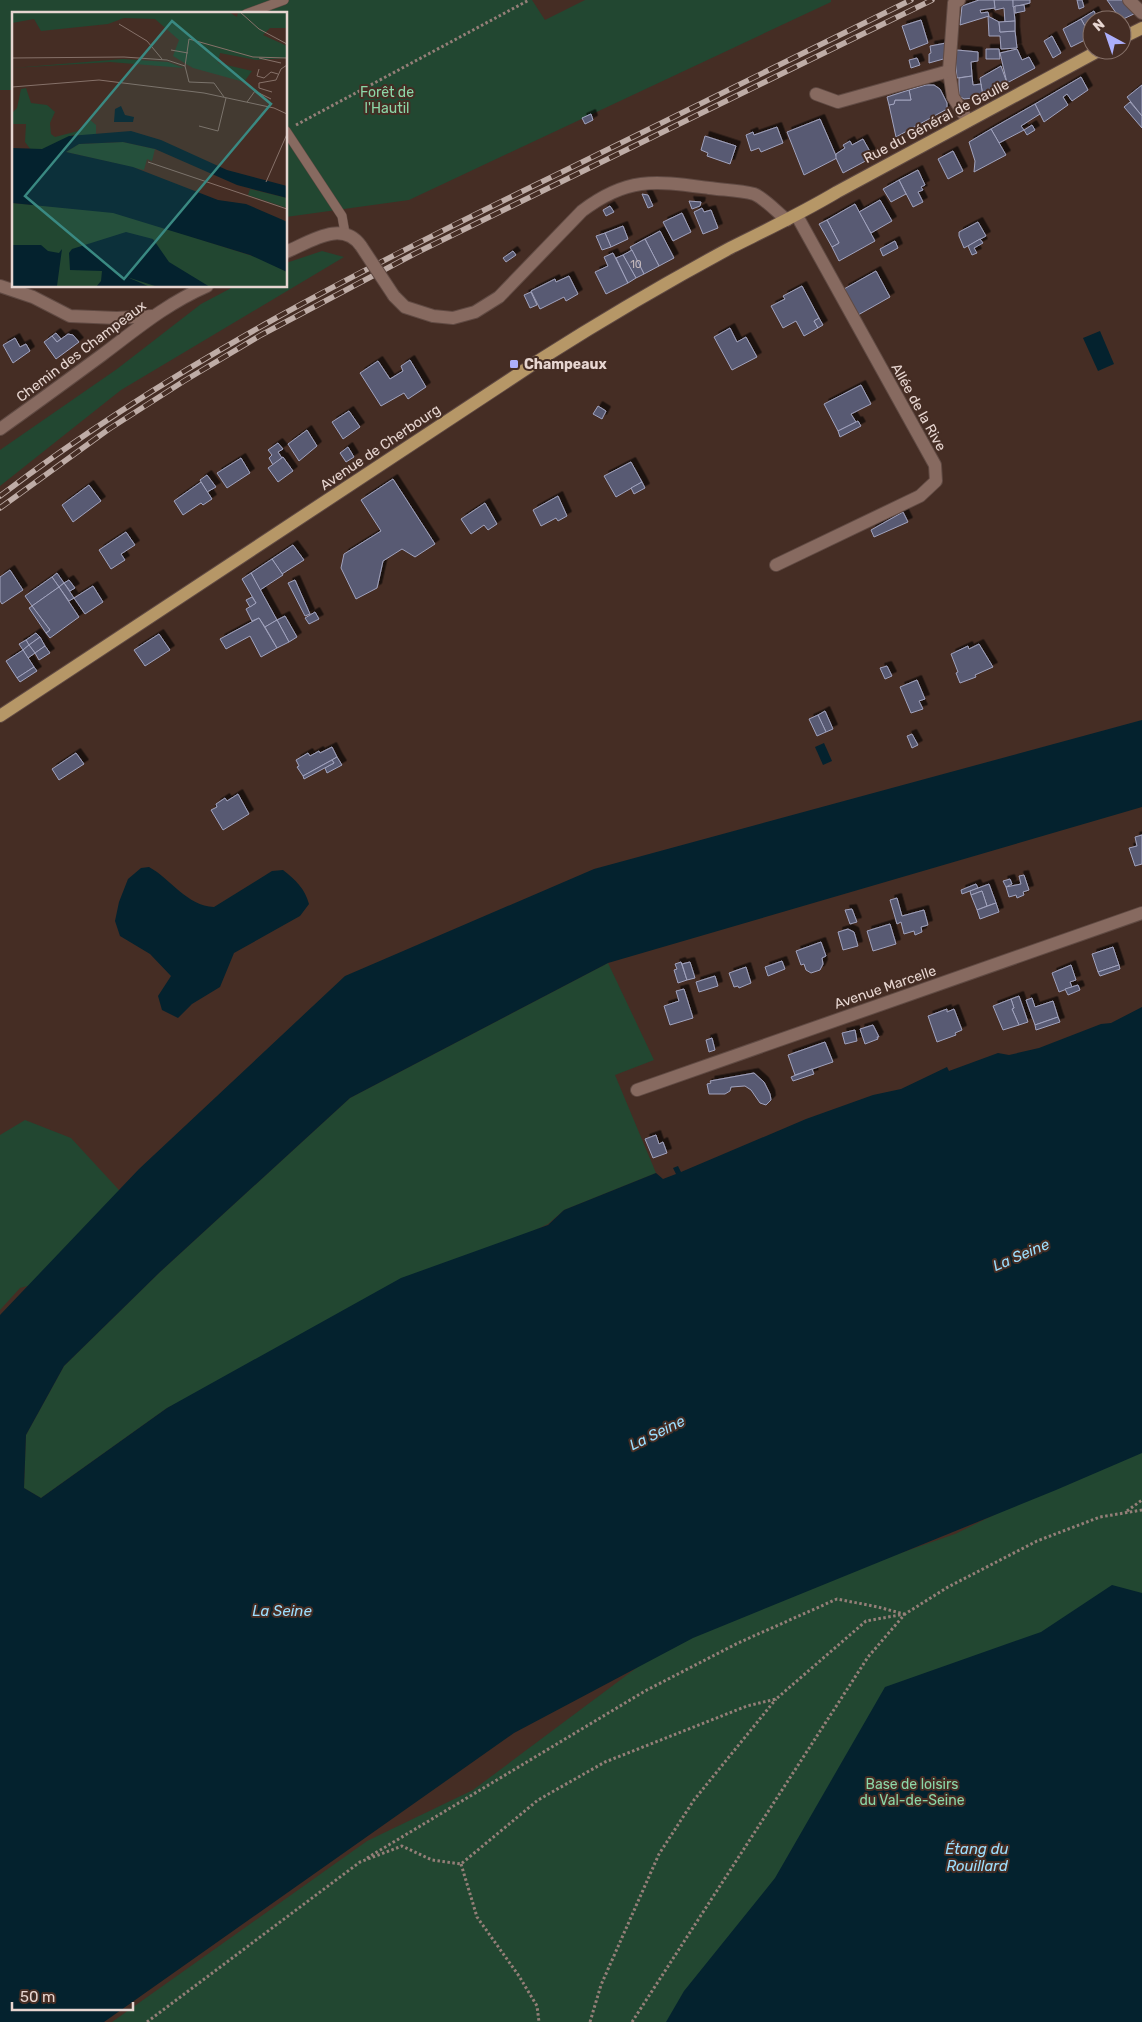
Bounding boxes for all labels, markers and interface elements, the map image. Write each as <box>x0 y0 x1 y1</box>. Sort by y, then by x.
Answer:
north arrow <box>1082 10 1132 60</box>
inset map <box>12 12 288 288</box>
text: N <box>1090 16 1108 35</box>
street label: Rue du Général de Gaulle <box>861 76 1012 167</box>
park label: Forêt de l'Hautil <box>360 84 414 117</box>
house number: 10 <box>630 258 642 271</box>
street label: Chemin des Champeaux <box>13 297 150 406</box>
place label: Champeaux <box>524 356 607 373</box>
marker: Champeaux <box>508 358 520 370</box>
street label: Allée de la Rive <box>888 361 950 454</box>
street label: Avenue de Cherbourg <box>317 401 444 494</box>
street label: Avenue Marcelle <box>832 962 939 1013</box>
water label: La Seine <box>990 1235 1053 1275</box>
water label: La Seine <box>626 1412 688 1454</box>
water label: La Seine <box>252 1602 312 1620</box>
park label: Base de loisirs du Val-de-Seine <box>859 1776 965 1809</box>
water label: Étang du Rouillard <box>945 1840 1009 1875</box>
scale bar <box>12 1980 134 2012</box>
text: 50 m <box>20 1988 55 2006</box>

